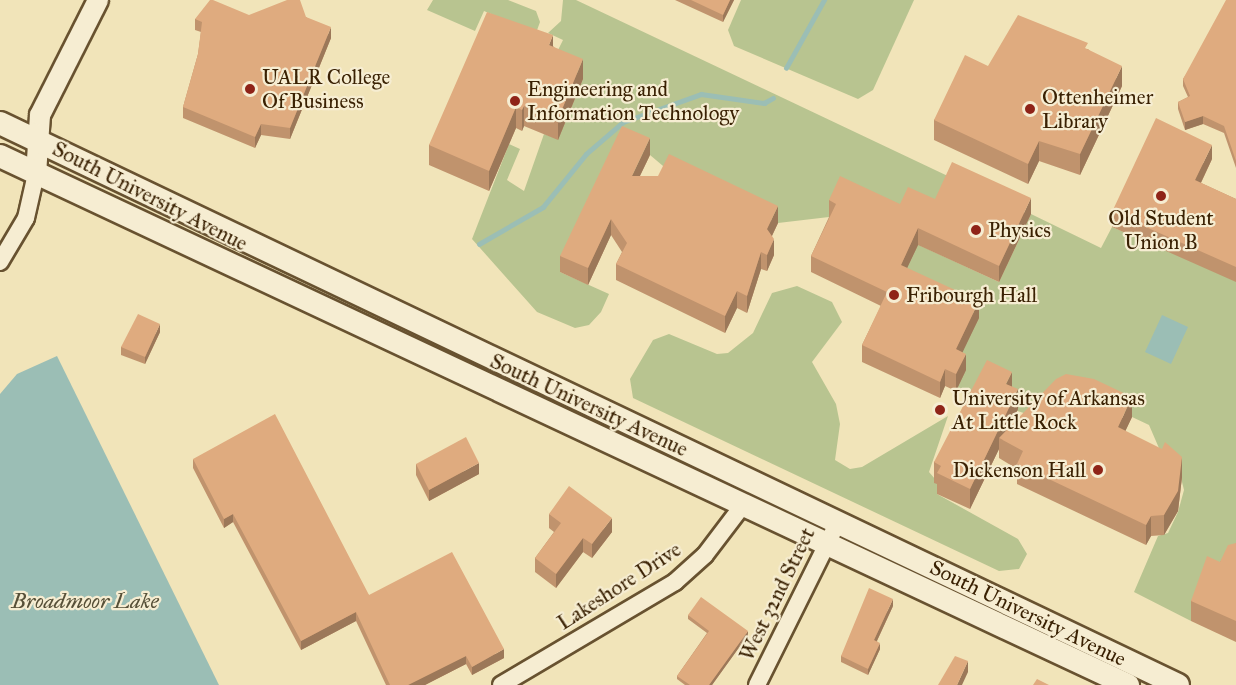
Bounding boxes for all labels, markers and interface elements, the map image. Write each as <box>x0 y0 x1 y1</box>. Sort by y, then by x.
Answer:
place label: UALR College Of Business <box>262 64 390 114</box>
place label: Engineering and Information Technology <box>527 76 739 126</box>
marker: UALR College Of Business <box>243 82 257 96</box>
place label: Ottenheimer Library <box>1042 84 1153 134</box>
marker: Engineering and Information Technology <box>508 94 522 108</box>
marker: Ottenheimer Library <box>1023 102 1037 116</box>
street label: South University Avenue <box>48 136 252 256</box>
marker: Old Student Union B <box>1154 189 1168 203</box>
place label: Old Student Union B <box>1108 205 1214 255</box>
place label: Physics <box>988 217 1051 243</box>
marker: Physics <box>969 223 983 237</box>
place label: Fribourgh Hall <box>906 282 1037 308</box>
marker: Fribourgh Hall <box>887 288 901 302</box>
street label: South University Avenue <box>486 348 692 462</box>
place label: University of Arkansas At Little Rock <box>952 385 1145 435</box>
marker: University of Arkansas At Little Rock <box>933 403 947 417</box>
place label: Dickenson Hall <box>953 457 1086 483</box>
marker: Dickenson Hall <box>1091 463 1105 477</box>
street label: West 32nd Street <box>734 523 820 665</box>
street label: Lakeshore Drive <box>553 537 685 635</box>
street label: South University Avenue <box>926 554 1130 672</box>
water label: Broadmoor Lake <box>11 588 159 614</box>

